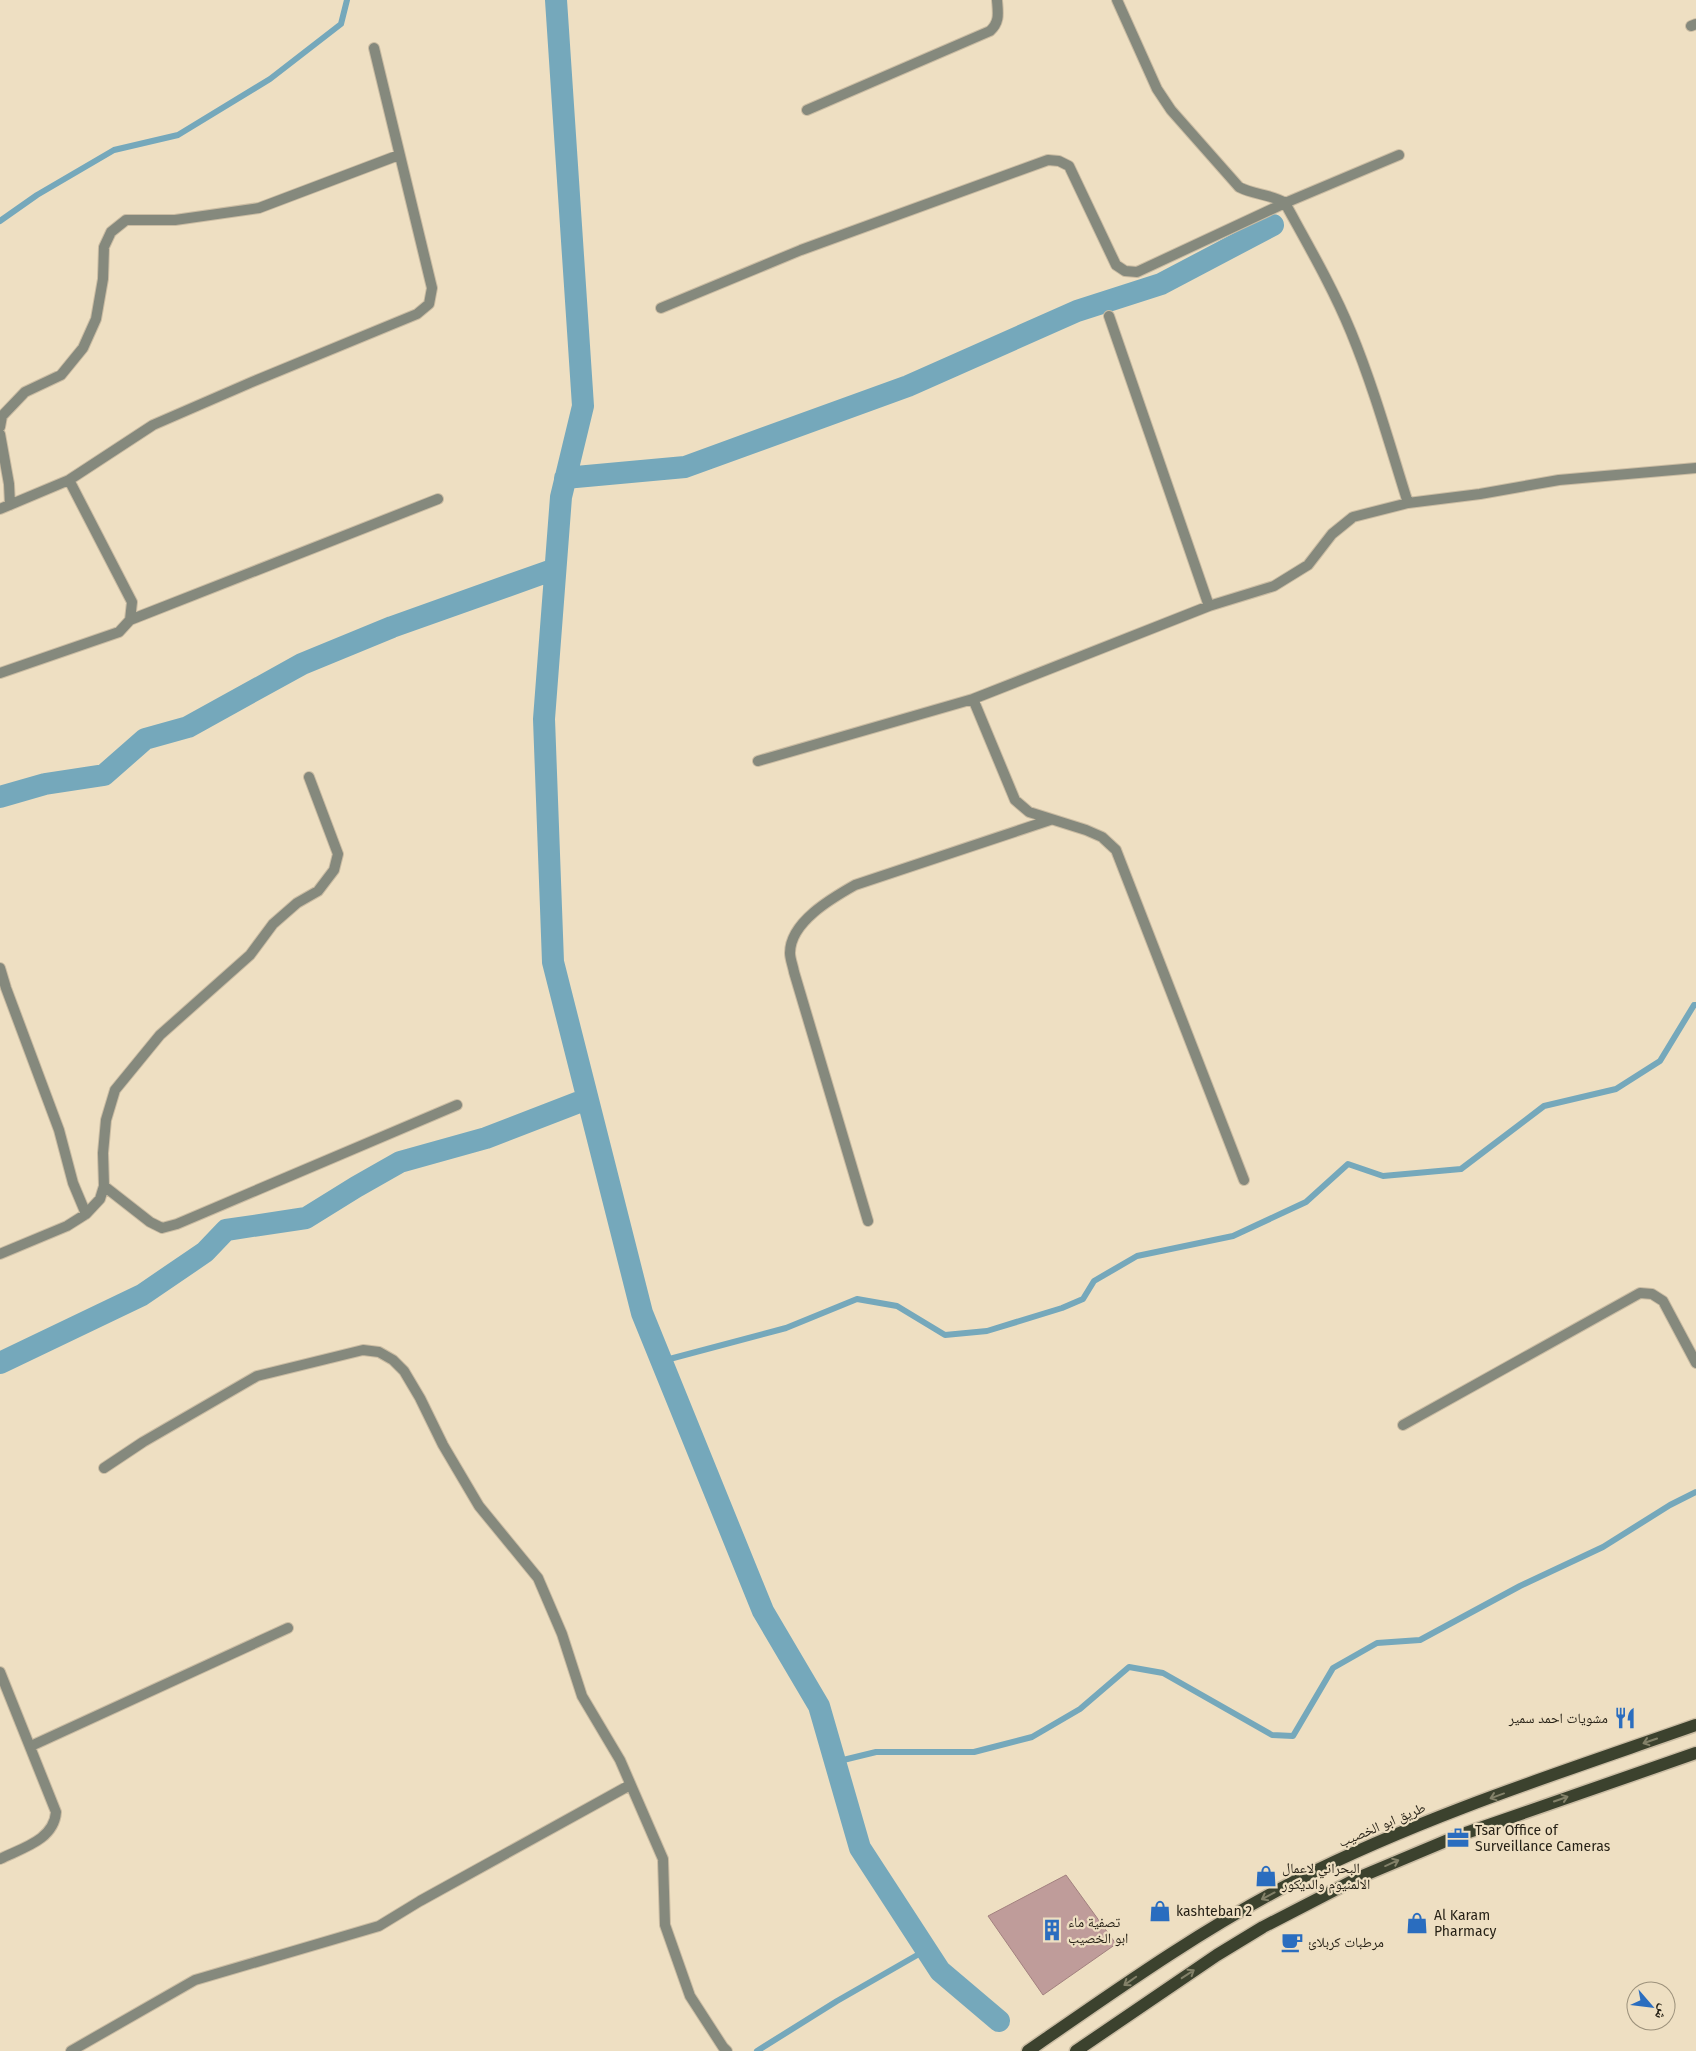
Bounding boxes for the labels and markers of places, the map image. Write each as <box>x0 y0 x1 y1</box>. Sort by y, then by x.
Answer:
restaurant icon: مشويات احمد سمير <box>1612 1705 1638 1731</box>
place label: مشويات احمد سمير <box>1508 1710 1608 1727</box>
place label: Tsar Office of Surveillance Cameras <box>1475 1822 1611 1855</box>
office icon: Tsar Office of Surveillance Cameras <box>1445 1825 1471 1851</box>
place label: البحراني لاعمال الالمنيوم والديكور <box>1281 1860 1370 1894</box>
shop icon: البحراني لاعمال الالمنيوم والديكور <box>1253 1863 1279 1889</box>
shop icon: kashteban 2 <box>1147 1898 1173 1924</box>
place label: kashteban 2 <box>1176 1903 1252 1920</box>
place label: Al Karam Pharmacy <box>1434 1907 1496 1940</box>
shop icon: Al Karam Pharmacy <box>1404 1910 1430 1936</box>
place label: تصفية ماء ابو الخصيب <box>1068 1914 1128 1947</box>
building icon: تصفية ماء ابو الخصيب <box>1039 1917 1065 1943</box>
cafe icon: مرطبات كربلائ <box>1279 1929 1305 1955</box>
place label: مرطبات كربلائ <box>1308 1934 1384 1951</box>

